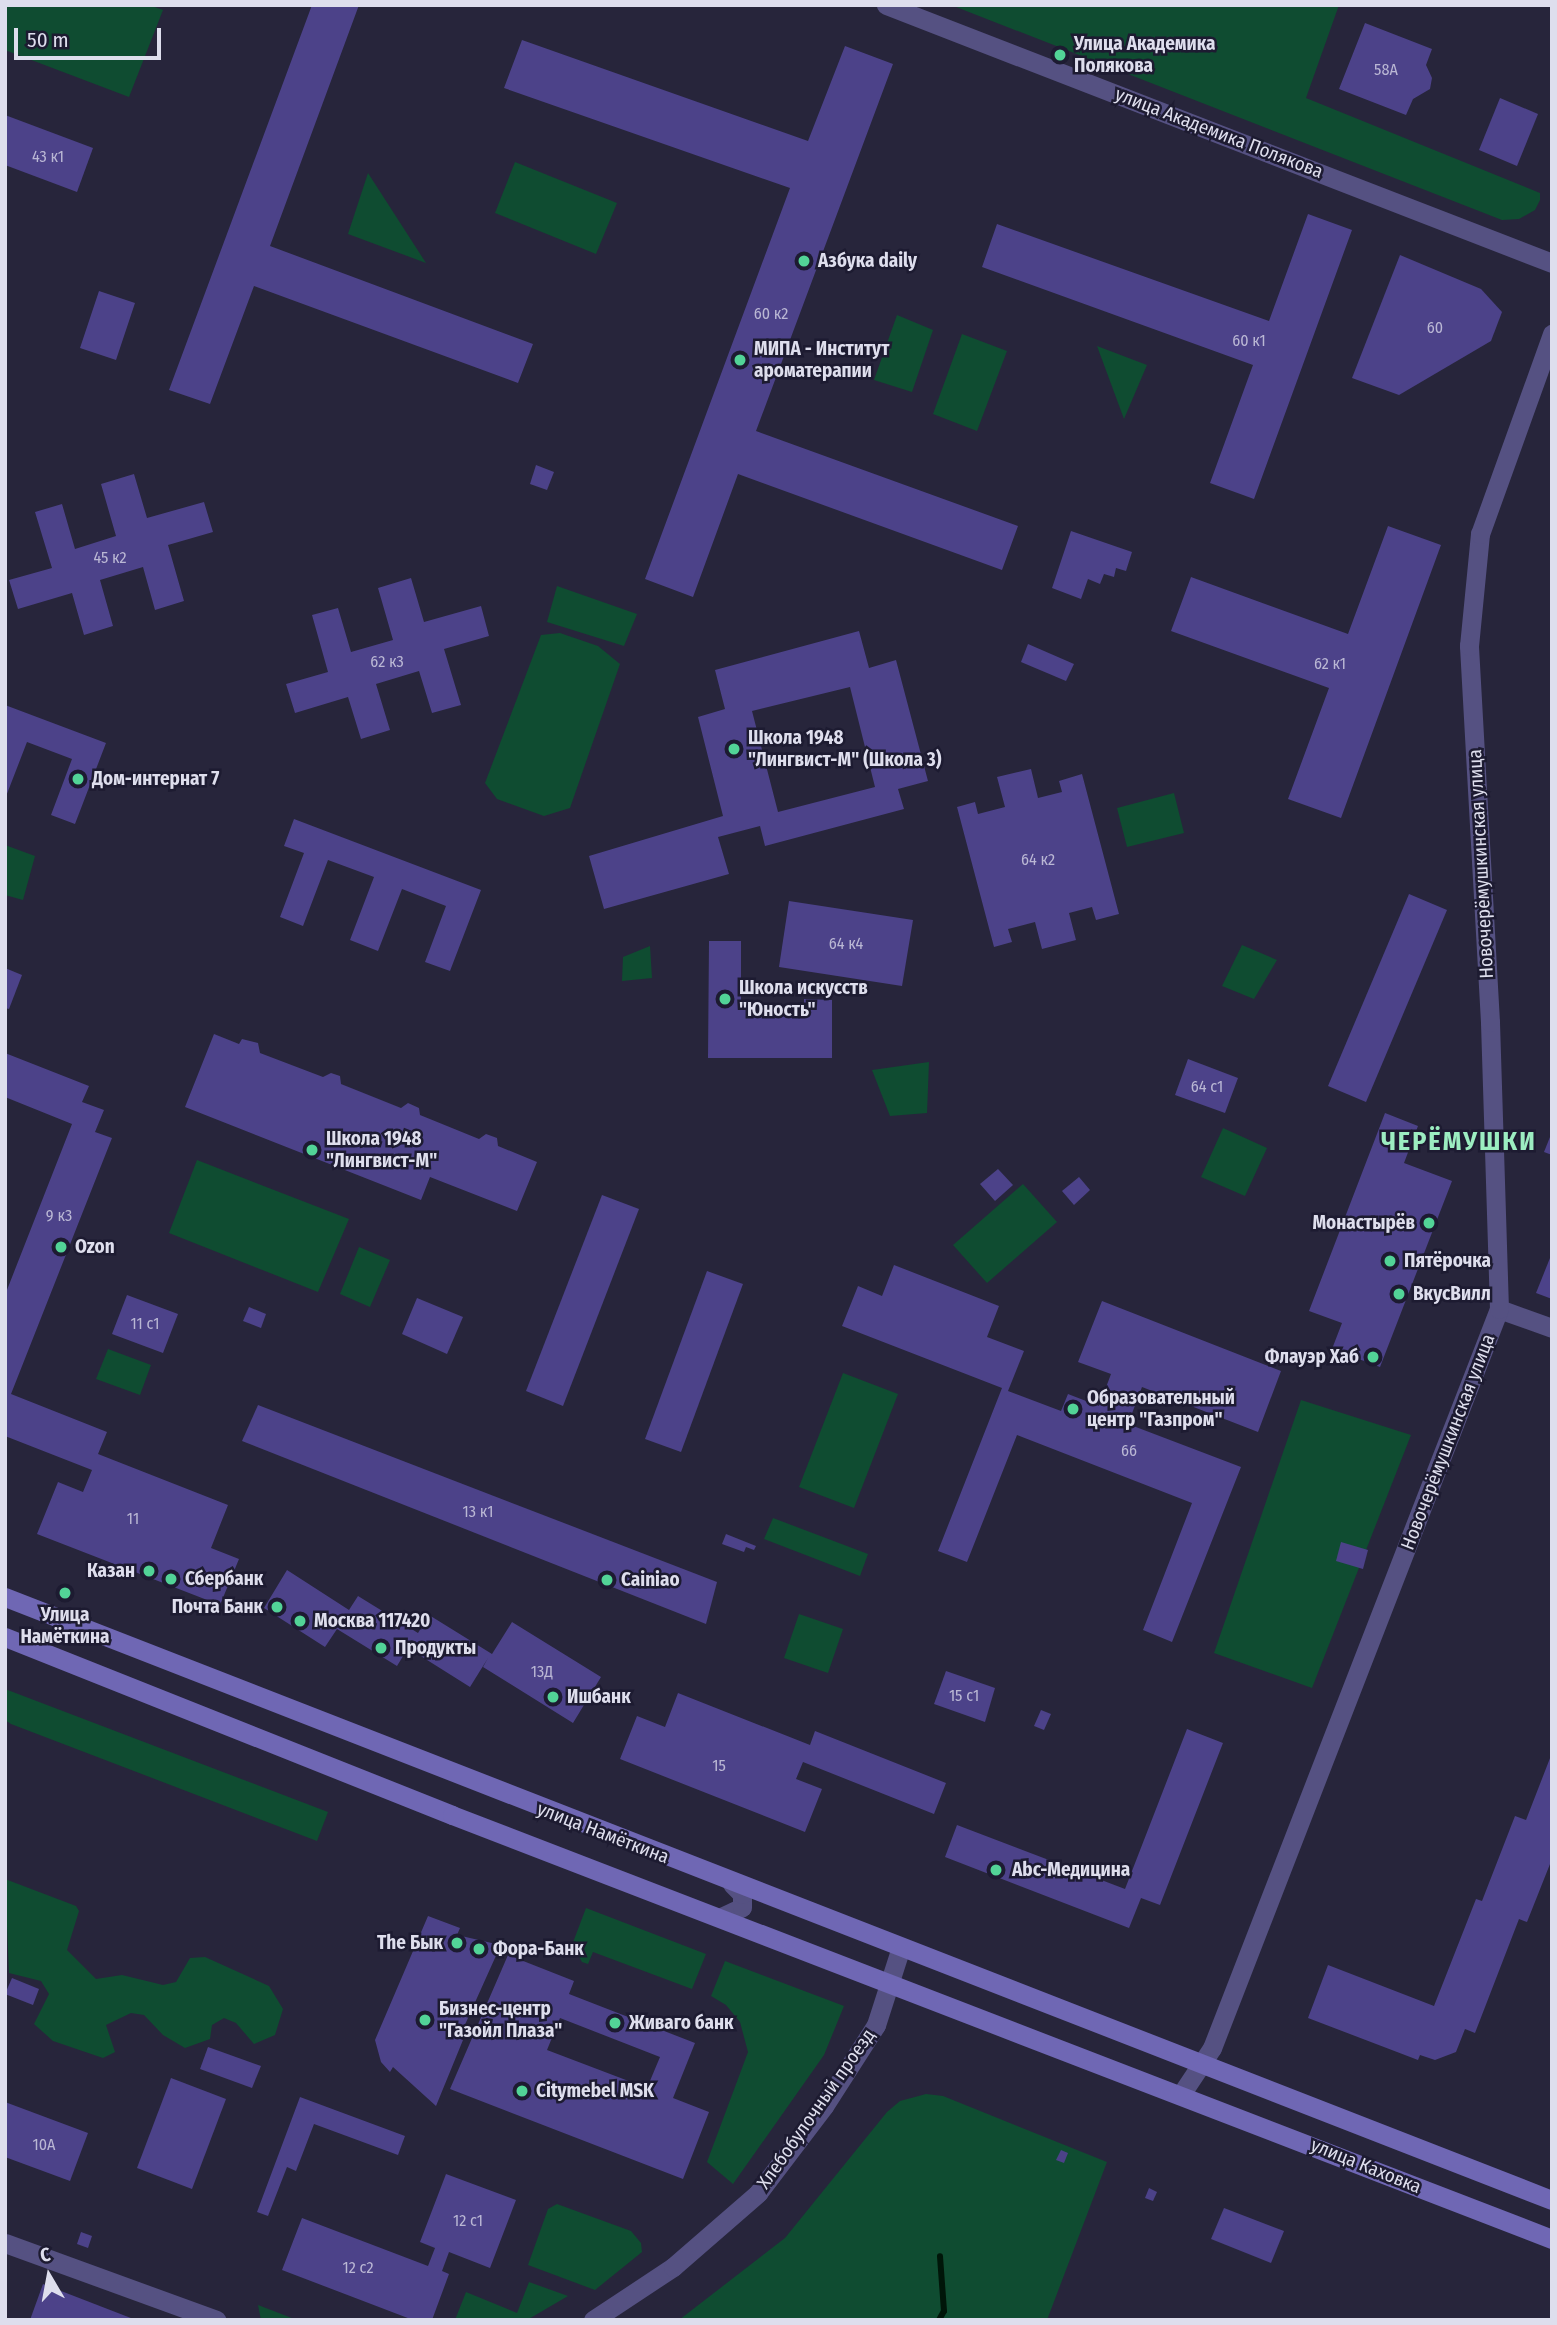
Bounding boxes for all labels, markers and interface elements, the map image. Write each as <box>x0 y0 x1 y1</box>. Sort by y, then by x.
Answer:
scale bar <box>18 14 164 58</box>
text: 50 m <box>27 27 69 53</box>
place label: Улица Академика Полякова <box>1074 33 1215 77</box>
marker: Улица Академика Полякова <box>1052 47 1068 63</box>
house number: 58А <box>1374 60 1398 80</box>
street label: улица Академика Полякова <box>1112 83 1326 183</box>
house number: 43 к1 <box>32 147 64 167</box>
place label: Азбука daily <box>818 250 917 272</box>
marker: Азбука daily <box>796 253 812 269</box>
house number: 60 к2 <box>754 304 788 324</box>
house number: 60 <box>1427 318 1443 338</box>
house number: 60 к1 <box>1232 331 1266 351</box>
place label: МИПА - Институт ароматерапии <box>754 338 889 382</box>
marker: МИПА - Институт ароматерапии <box>732 352 748 368</box>
house number: 45 к2 <box>93 548 127 568</box>
house number: 62 к3 <box>370 652 404 672</box>
house number: 62 к1 <box>1314 654 1346 674</box>
place label: Школа 1948 "Лингвист-М" (Школа 3) <box>748 727 942 771</box>
marker: Школа 1948 "Лингвист-М" (Школа 3) <box>726 741 742 757</box>
street label: Новочерёмушкинская улица <box>1464 749 1498 979</box>
place label: Дом-интернат 7 <box>92 768 219 790</box>
marker: Дом-интернат 7 <box>70 771 86 787</box>
house number: 64 к2 <box>1021 850 1055 870</box>
house number: 64 к4 <box>829 934 863 954</box>
place label: Школа искусств "Юность" <box>739 977 868 1021</box>
marker: Школа искусств "Юность" <box>717 991 733 1007</box>
house number: 64 с1 <box>1191 1077 1223 1097</box>
district label: ЧЕРЁМУШКИ <box>1382 1126 1536 1158</box>
place label: Школа 1948 "Лингвист-М" <box>326 1128 437 1172</box>
marker: Школа 1948 "Лингвист-М" <box>304 1142 320 1158</box>
house number: 9 к3 <box>46 1206 72 1226</box>
place label: Монастырёв <box>1312 1212 1415 1234</box>
marker: Монастырёв <box>1421 1215 1437 1231</box>
place label: Ozon <box>75 1236 115 1258</box>
marker: Ozon <box>53 1239 69 1255</box>
place label: Пятёрочка <box>1404 1250 1491 1272</box>
marker: Пятёрочка <box>1382 1253 1398 1269</box>
place label: ВкусВилл <box>1413 1283 1491 1305</box>
marker: ВкусВилл <box>1391 1286 1407 1302</box>
house number: 11 с1 <box>131 1314 159 1334</box>
street label: Новочерёмушкинская улица <box>1396 1331 1500 1553</box>
place label: Флауэр Хаб <box>1265 1346 1359 1368</box>
marker: Флауэр Хаб <box>1365 1349 1381 1365</box>
place label: Образовательный центр "Газпром" <box>1087 1387 1235 1431</box>
marker: Образовательный центр "Газпром" <box>1065 1401 1081 1417</box>
house number: 66 <box>1121 1441 1137 1461</box>
house number: 13 к1 <box>463 1502 493 1522</box>
house number: 11 <box>127 1509 139 1529</box>
place label: Казан <box>87 1560 135 1582</box>
marker: Казан <box>141 1563 157 1579</box>
place label: Сбербанк <box>185 1568 263 1590</box>
place label: Cainiao <box>621 1569 680 1591</box>
marker: Сбербанк <box>163 1571 179 1587</box>
marker: Cainiao <box>599 1572 615 1588</box>
marker: Улица Намёткина <box>57 1585 73 1601</box>
place label: Почта Банк <box>172 1596 263 1618</box>
marker: Почта Банк <box>269 1599 285 1615</box>
place label: Улица Намёткина <box>20 1604 110 1648</box>
place label: Москва 117420 <box>314 1610 430 1632</box>
marker: Москва 117420 <box>292 1613 308 1629</box>
place label: Продукты <box>395 1637 476 1659</box>
marker: Продукты <box>373 1640 389 1656</box>
house number: 13Д <box>531 1662 553 1682</box>
place label: Ишбанк <box>567 1686 631 1708</box>
house number: 15 с1 <box>949 1686 979 1706</box>
marker: Ишбанк <box>545 1689 561 1705</box>
house number: 15 <box>712 1756 726 1776</box>
street label: улица Намёткина <box>534 1797 672 1869</box>
place label: Abc-Медицина <box>1012 1859 1130 1881</box>
marker: Abc-Медицина <box>986 1860 1006 1880</box>
place label: The Бык <box>377 1932 443 1954</box>
marker: The Бык <box>449 1935 465 1951</box>
place label: Фора-Банк <box>493 1938 584 1960</box>
marker: Фора-Банк <box>471 1941 487 1957</box>
place label: Бизнес-центр "Газойл Плаза" <box>439 1998 562 2042</box>
marker: Бизнес-центр "Газойл Плаза" <box>417 2012 433 2028</box>
place label: Живаго банк <box>629 2012 734 2034</box>
marker: Живаго банк <box>607 2015 623 2031</box>
street label: Хлебобулочный проезд <box>752 2025 880 2193</box>
place label: Citymebel MSK <box>536 2080 654 2102</box>
marker: Citymebel MSK <box>514 2083 530 2099</box>
street label: улица Каховка <box>1307 2134 1425 2198</box>
house number: 10А <box>33 2135 55 2155</box>
house number: 12 с1 <box>453 2211 483 2231</box>
north arrow <box>14 2241 84 2311</box>
text: С <box>38 2243 52 2267</box>
house number: 12 с2 <box>343 2258 373 2278</box>

